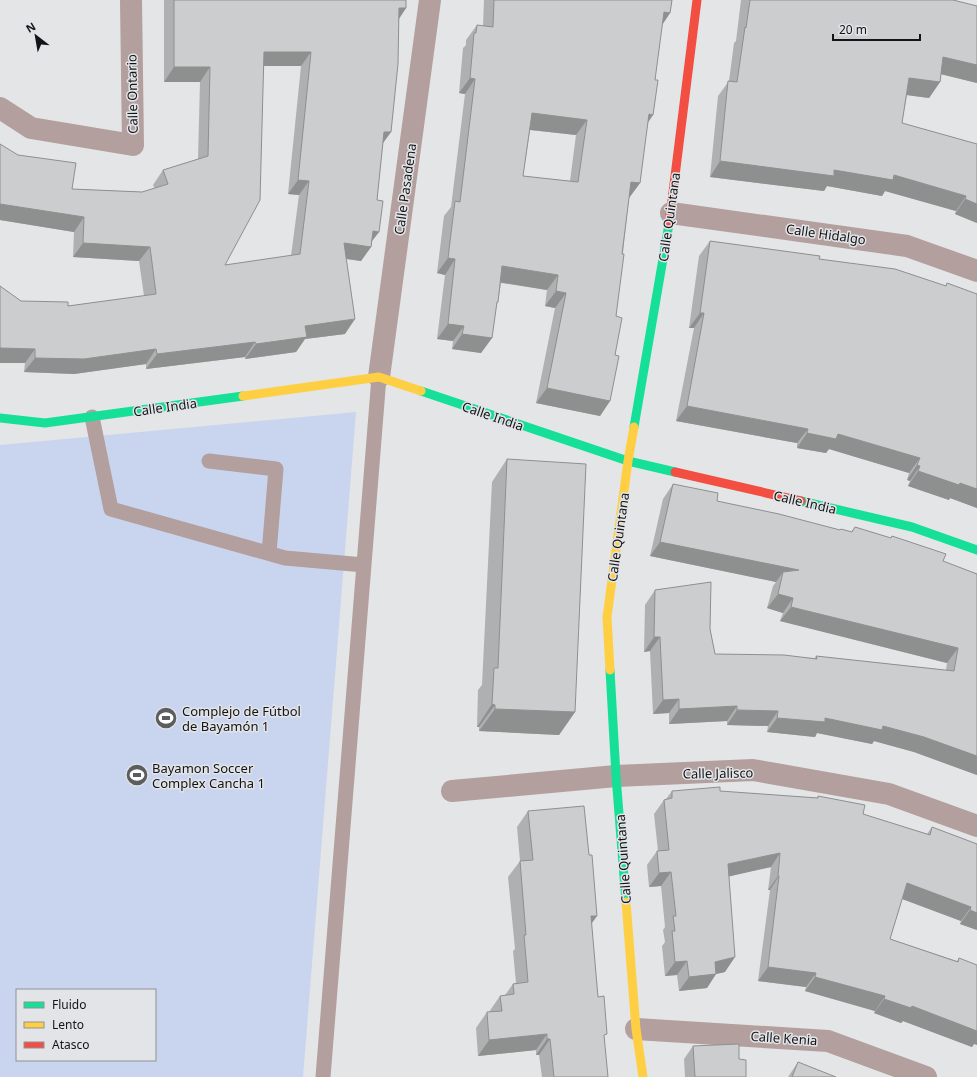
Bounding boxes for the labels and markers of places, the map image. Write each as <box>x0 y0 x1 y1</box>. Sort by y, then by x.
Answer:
place label: Complejo de Fútbol de Bayamón 1 <box>182 702 301 735</box>
sports icon: Complejo de Fútbol de Bayamón 1 <box>153 705 179 731</box>
place label: Bayamon Soccer Complex Cancha 1 <box>152 759 265 792</box>
sports icon: Bayamon Soccer Complex Cancha 1 <box>124 762 150 788</box>

